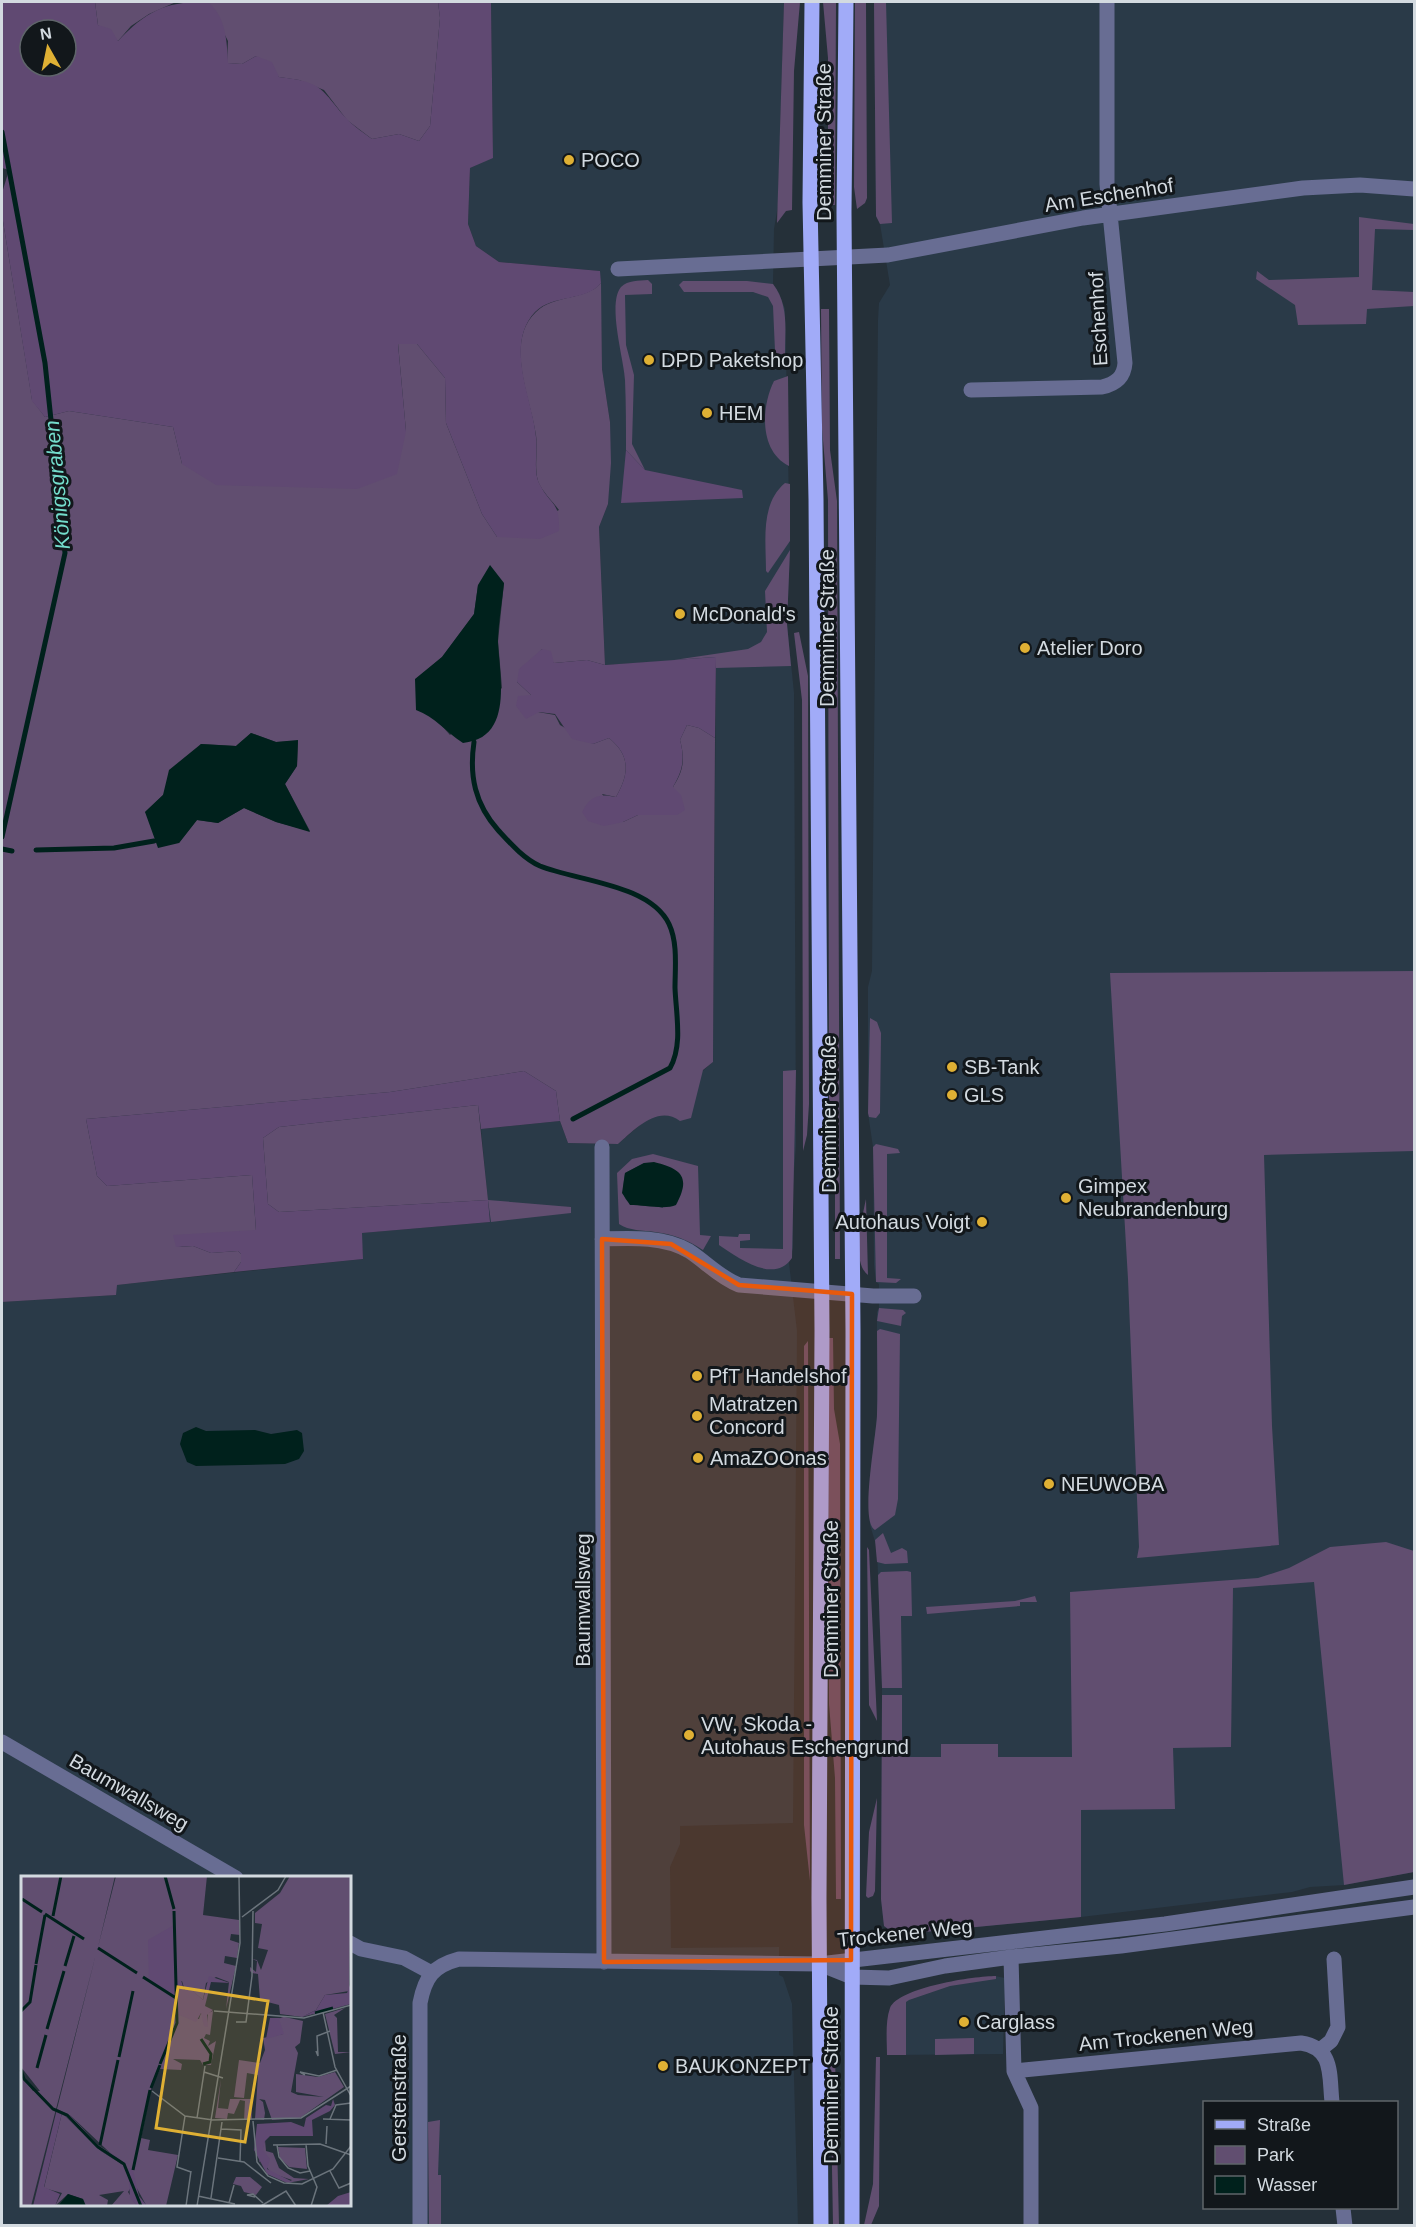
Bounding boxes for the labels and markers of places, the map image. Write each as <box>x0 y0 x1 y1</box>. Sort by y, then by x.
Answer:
place label: POCO <box>581 149 640 171</box>
marker: POCO <box>562 153 576 167</box>
place label: DPD Paketshop <box>661 349 803 371</box>
marker: DPD Paketshop <box>642 353 656 367</box>
place label: HEM <box>719 402 763 424</box>
marker: HEM <box>700 406 714 420</box>
place label: McDonald's <box>692 603 796 625</box>
marker: McDonald's <box>673 607 687 621</box>
place label: Atelier Doro <box>1037 637 1143 659</box>
marker: Atelier Doro <box>1018 641 1032 655</box>
place label: SB-Tank <box>964 1056 1041 1078</box>
marker: SB-Tank <box>945 1060 959 1074</box>
place label: GLS <box>964 1084 1004 1106</box>
marker: GLS <box>945 1088 959 1102</box>
place label: Gimpex Neubrandenburg <box>1078 1175 1228 1220</box>
marker: Gimpex Neubrandenburg <box>1059 1191 1073 1205</box>
place label: Autohaus Voigt <box>835 1211 970 1233</box>
marker: Autohaus Voigt <box>975 1215 989 1229</box>
place label: PfT Handelshof <box>709 1365 847 1387</box>
marker: PfT Handelshof <box>690 1369 704 1383</box>
place label: Matratzen Concord <box>709 1393 798 1438</box>
marker: Matratzen Concord <box>690 1409 704 1423</box>
place label: AmaZOOnas <box>710 1447 827 1469</box>
marker: AmaZOOnas <box>691 1451 705 1465</box>
place label: NEUWOBA <box>1061 1473 1165 1495</box>
marker: NEUWOBA <box>1042 1477 1056 1491</box>
place label: VW, Skoda - Autohaus Eschengrund <box>701 1713 909 1758</box>
marker: VW, Skoda - Autohaus Eschengrund <box>682 1728 696 1742</box>
place label: Carglass <box>976 2011 1055 2033</box>
marker: Carglass <box>957 2015 971 2029</box>
place label: BAUKONZEPT <box>675 2055 811 2077</box>
marker: BAUKONZEPT <box>656 2059 670 2073</box>

